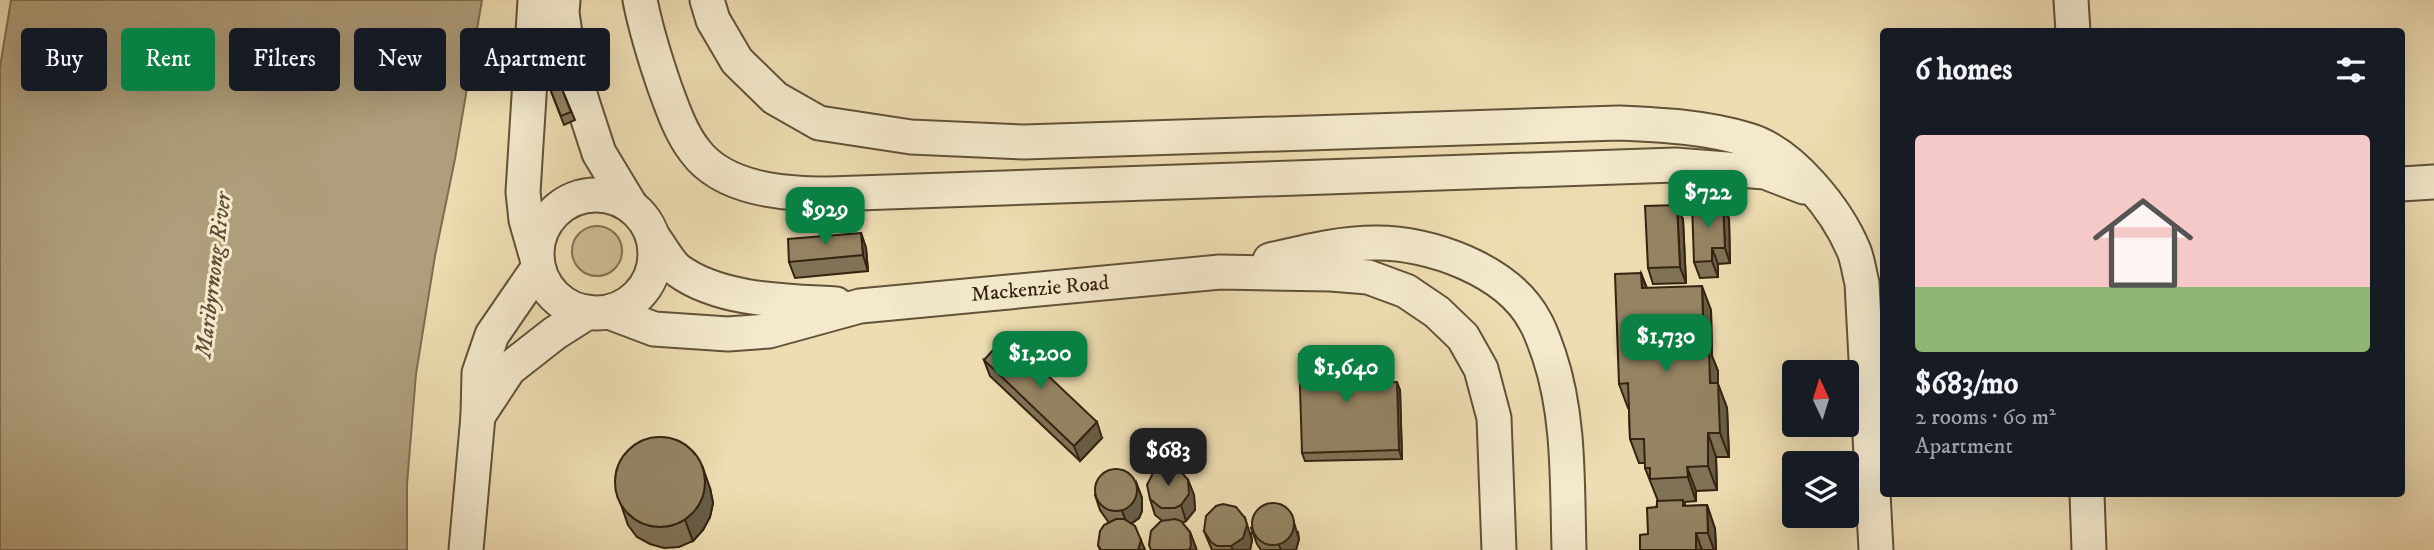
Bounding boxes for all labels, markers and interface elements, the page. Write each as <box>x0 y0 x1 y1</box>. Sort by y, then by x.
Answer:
chip: Buy <box>21 28 107 91</box>
chip: Rent <box>121 28 215 91</box>
chip: Filters <box>229 28 340 91</box>
chip: New <box>354 28 446 91</box>
chip: Apartment <box>460 28 610 91</box>
icon: filters <box>2332 51 2370 89</box>
text: 6 homes <box>1915 52 2012 89</box>
pin: $722 <box>1667 170 1749 230</box>
text: $722 <box>1684 178 1732 207</box>
icon: home <box>2080 180 2206 306</box>
pin: $929 <box>784 188 866 247</box>
water label: Maribyrnong River <box>189 189 239 361</box>
text: $929 <box>802 195 848 224</box>
street label: Mackenzie Road <box>970 270 1111 308</box>
pin: $1,730 <box>1609 314 1723 374</box>
text: $1,730 <box>1637 322 1695 351</box>
pin: $1,200 <box>983 332 1097 391</box>
text: $1,200 <box>1008 339 1072 368</box>
pin: $1,640 <box>1289 346 1403 405</box>
text: $1,640 <box>1314 353 1378 382</box>
north arrow <box>1782 360 1858 438</box>
map controls <box>1782 360 1859 528</box>
text: $683/mo <box>1915 366 2018 403</box>
text: 2 rooms · 60 m² <box>1915 403 2056 432</box>
pin: $683 <box>1127 428 1209 488</box>
text: Apartment <box>1915 432 2013 461</box>
text: $683 <box>1146 436 1190 465</box>
button: layers <box>1782 451 1859 528</box>

